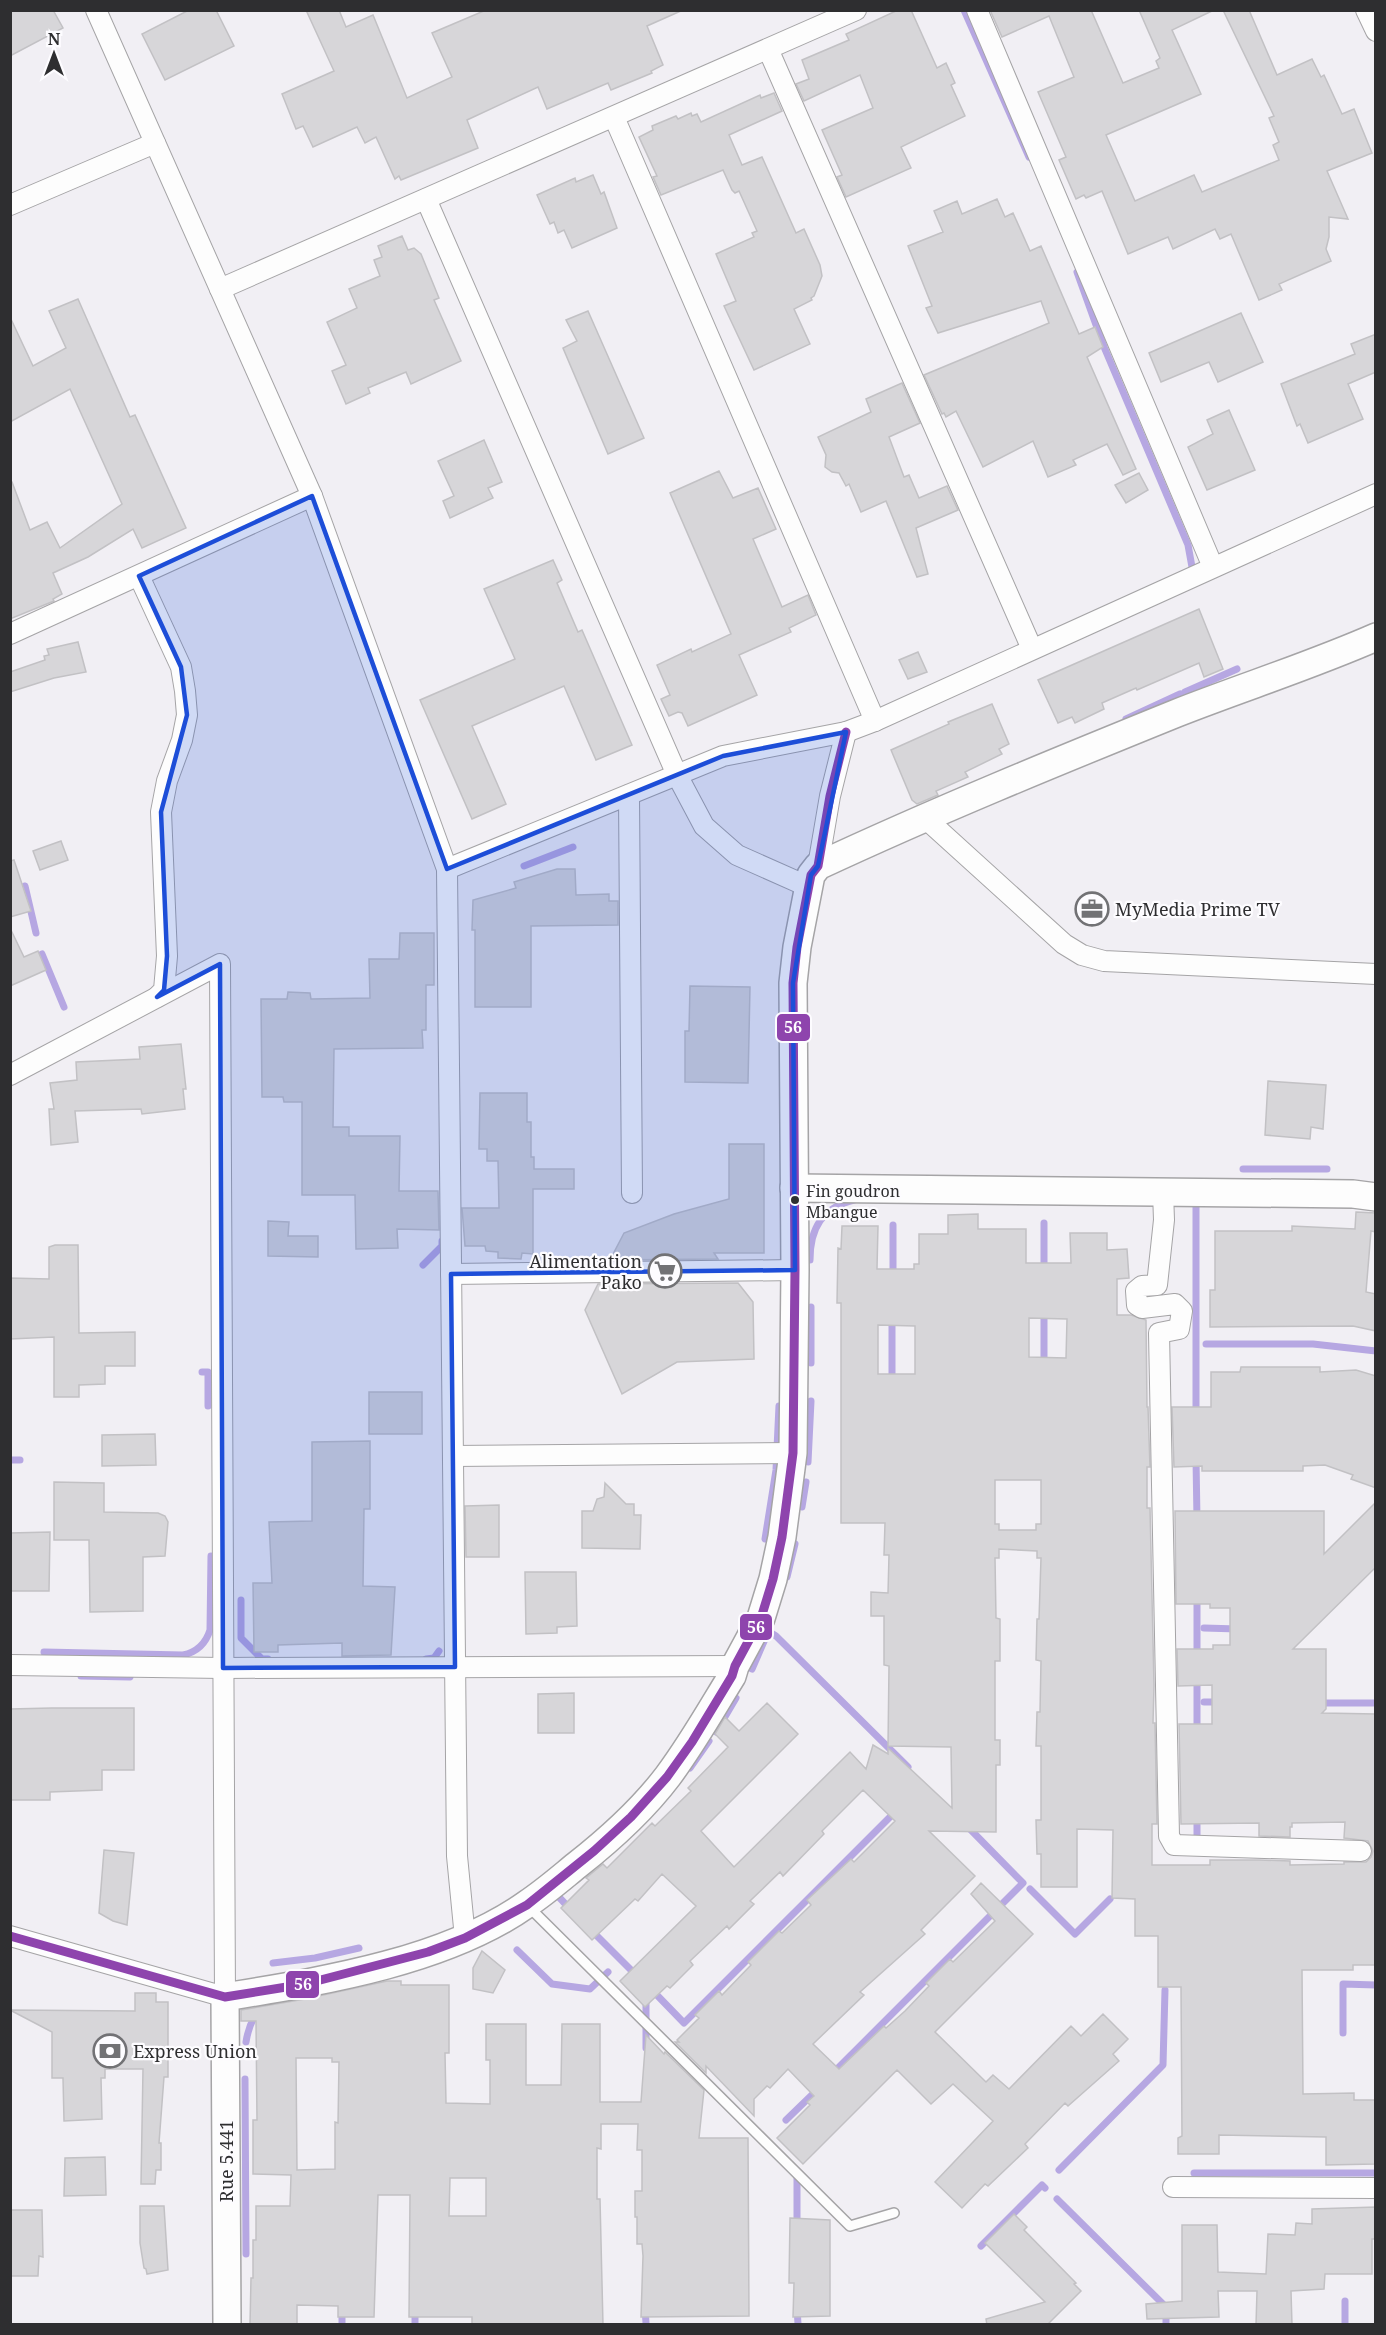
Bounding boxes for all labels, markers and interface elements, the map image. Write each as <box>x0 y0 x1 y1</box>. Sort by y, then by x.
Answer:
north arrow <box>24 24 84 84</box>
text: N <box>48 28 61 50</box>
office icon: MyMedia Prime TV <box>1074 891 1110 927</box>
place label: MyMedia Prime TV <box>1115 897 1281 921</box>
line badge: 56 <box>776 1013 811 1042</box>
text: 56 <box>784 1016 802 1038</box>
place label: Fin goudron Mbangue <box>806 1180 900 1223</box>
marker: Fin goudron Mbangue <box>789 1194 801 1206</box>
place label: Alimentation Pako <box>529 1249 642 1294</box>
supermarket icon: Alimentation Pako <box>647 1253 683 1289</box>
line badge: 56 <box>739 1613 773 1641</box>
text: 56 <box>747 1616 765 1638</box>
line badge: 56 <box>285 1970 320 1999</box>
text: 56 <box>294 1973 312 1995</box>
bank icon: Express Union <box>92 2033 128 2069</box>
place label: Express Union <box>133 2039 257 2063</box>
street label: Rue 5.441 <box>214 2120 238 2202</box>

